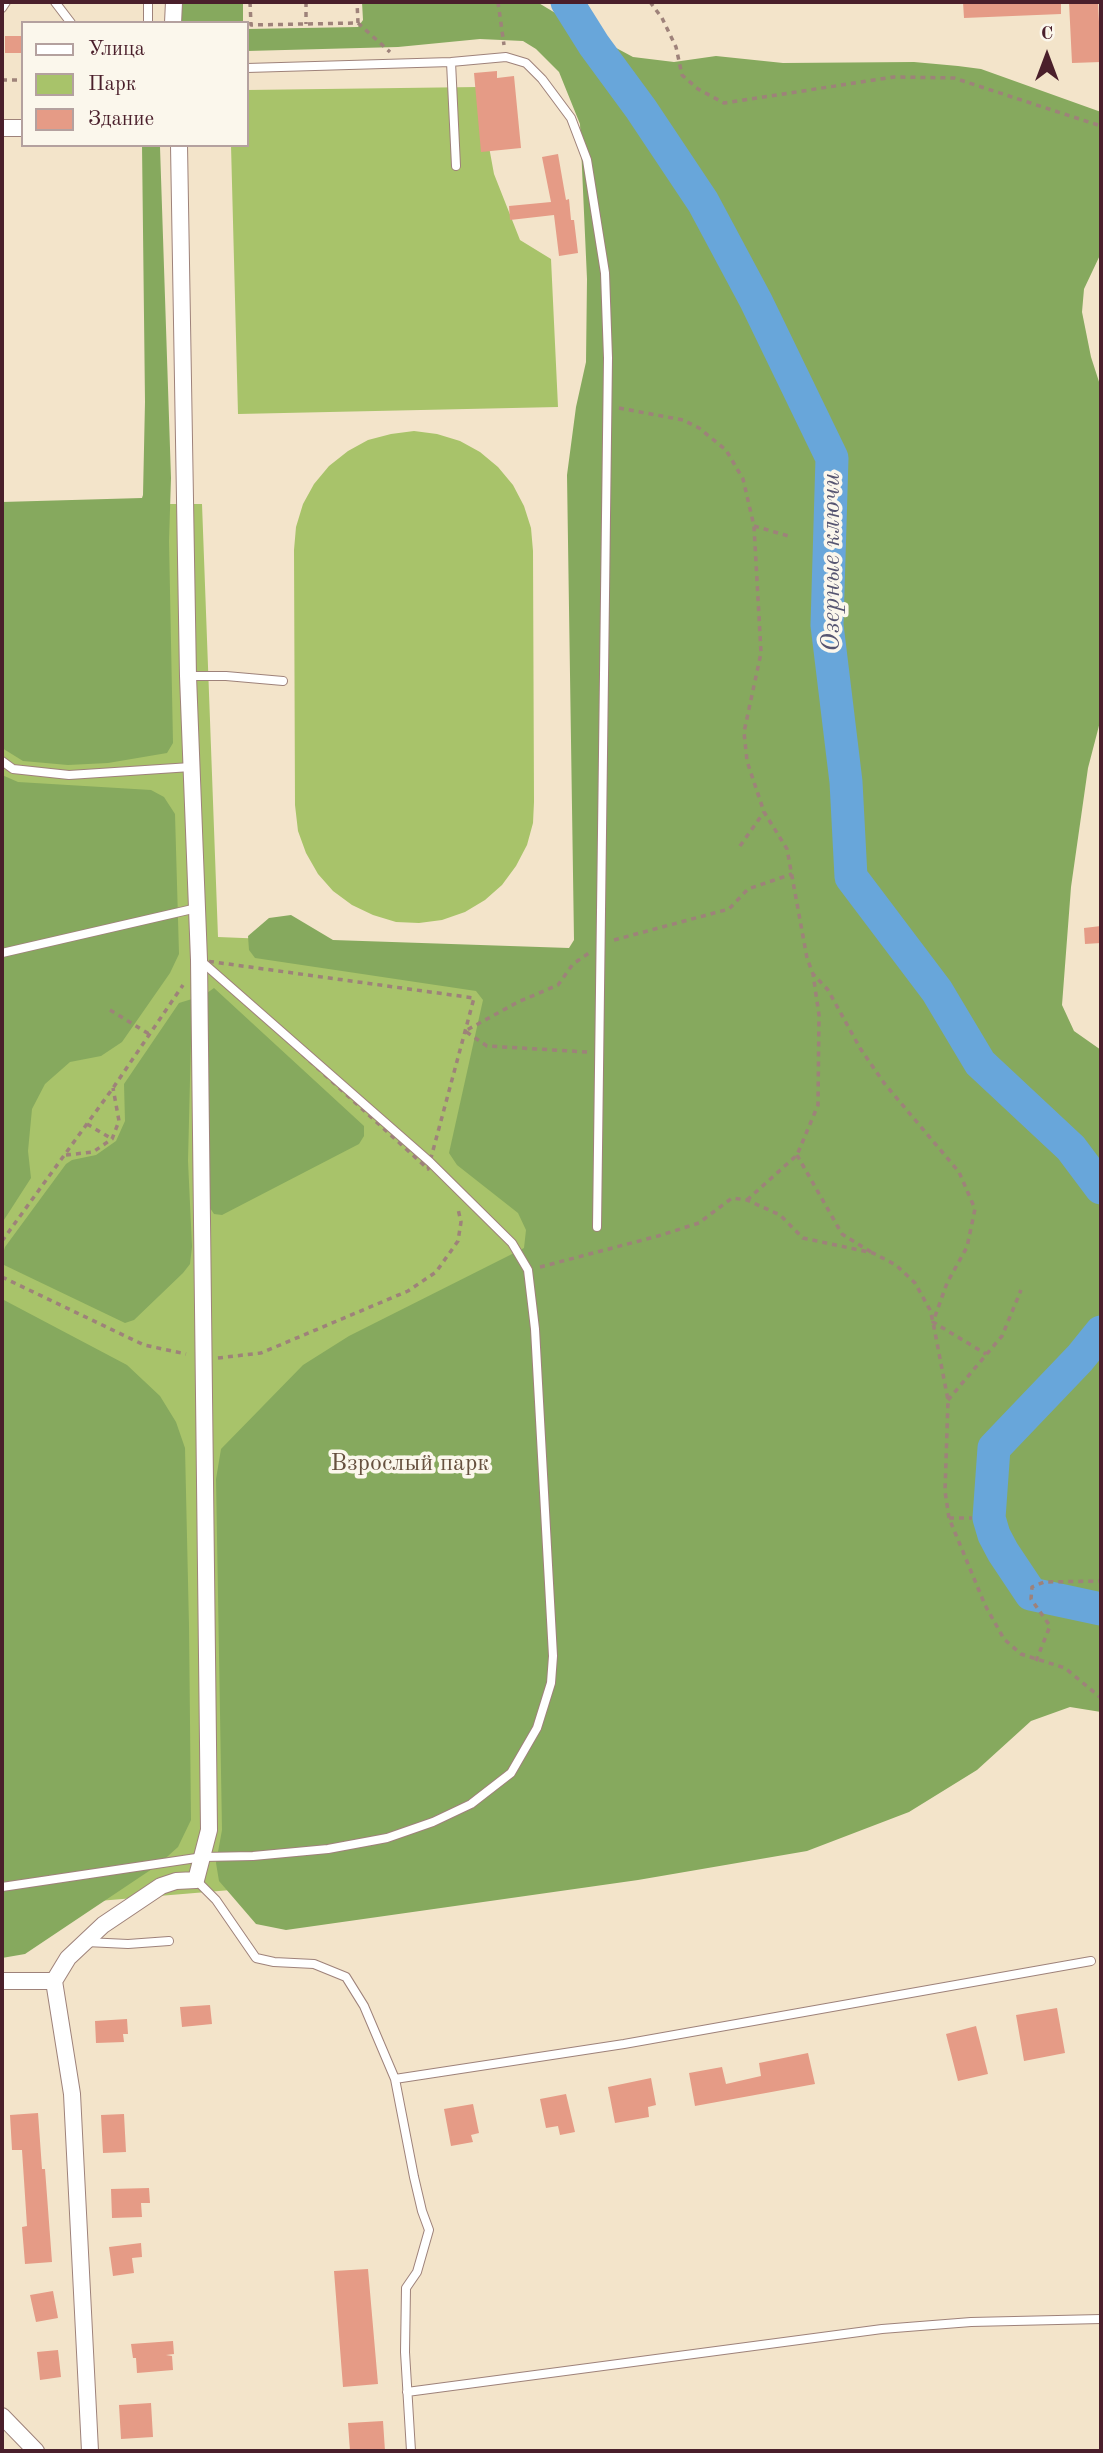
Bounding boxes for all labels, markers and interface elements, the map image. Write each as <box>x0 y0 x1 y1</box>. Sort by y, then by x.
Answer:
legend <box>21 21 248 147</box>
north arrow <box>1012 21 1082 91</box>
text: С <box>1041 25 1053 44</box>
text: Улица <box>88 39 145 60</box>
text: Парк <box>88 74 136 95</box>
text: Здание <box>88 109 154 130</box>
water label: Озерные ключи <box>816 472 848 652</box>
park label: Взрослый парк <box>331 1450 489 1478</box>

